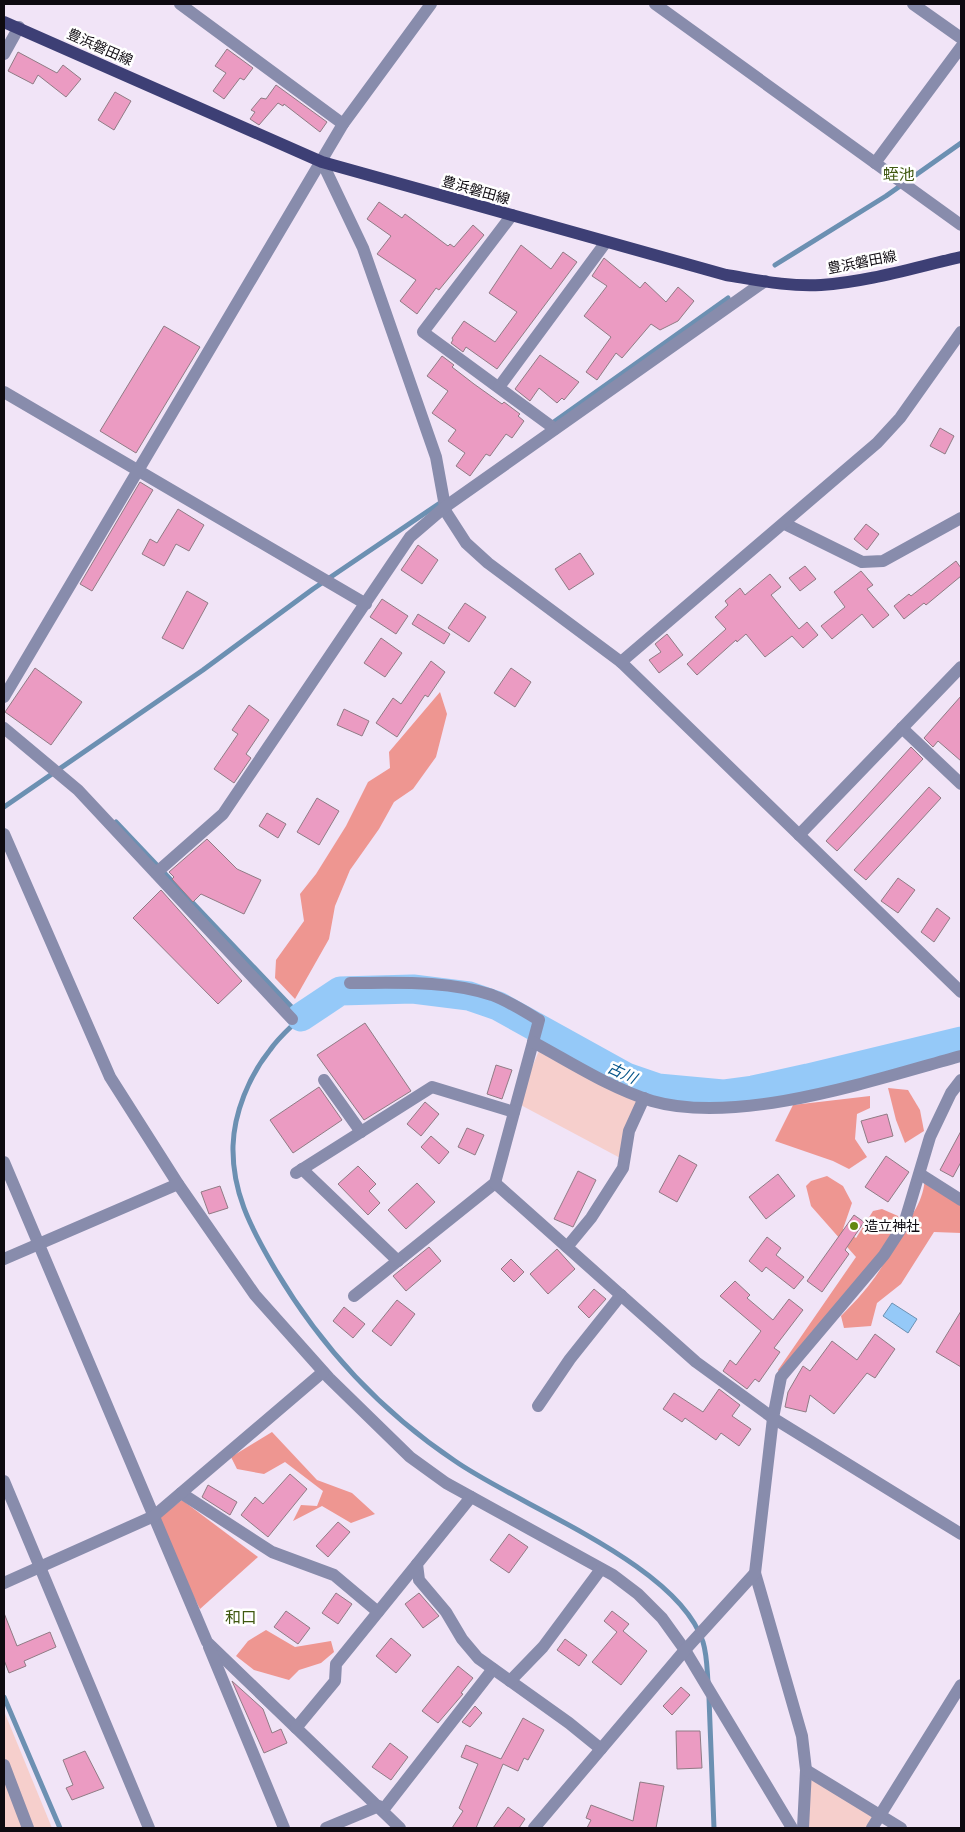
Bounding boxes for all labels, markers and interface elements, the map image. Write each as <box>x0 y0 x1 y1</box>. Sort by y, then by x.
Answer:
street label: 豊浜磐田線 <box>65 25 135 69</box>
district label: 蛭池 <box>883 165 915 184</box>
street label: 豊浜磐田線 <box>440 173 512 207</box>
street label: 豊浜磐田線 <box>826 247 898 277</box>
water label: 古川 <box>605 1059 641 1088</box>
place label: 造立神社 <box>864 1218 920 1234</box>
marker: 造立神社 <box>848 1220 860 1232</box>
district label: 和口 <box>225 1608 257 1627</box>

